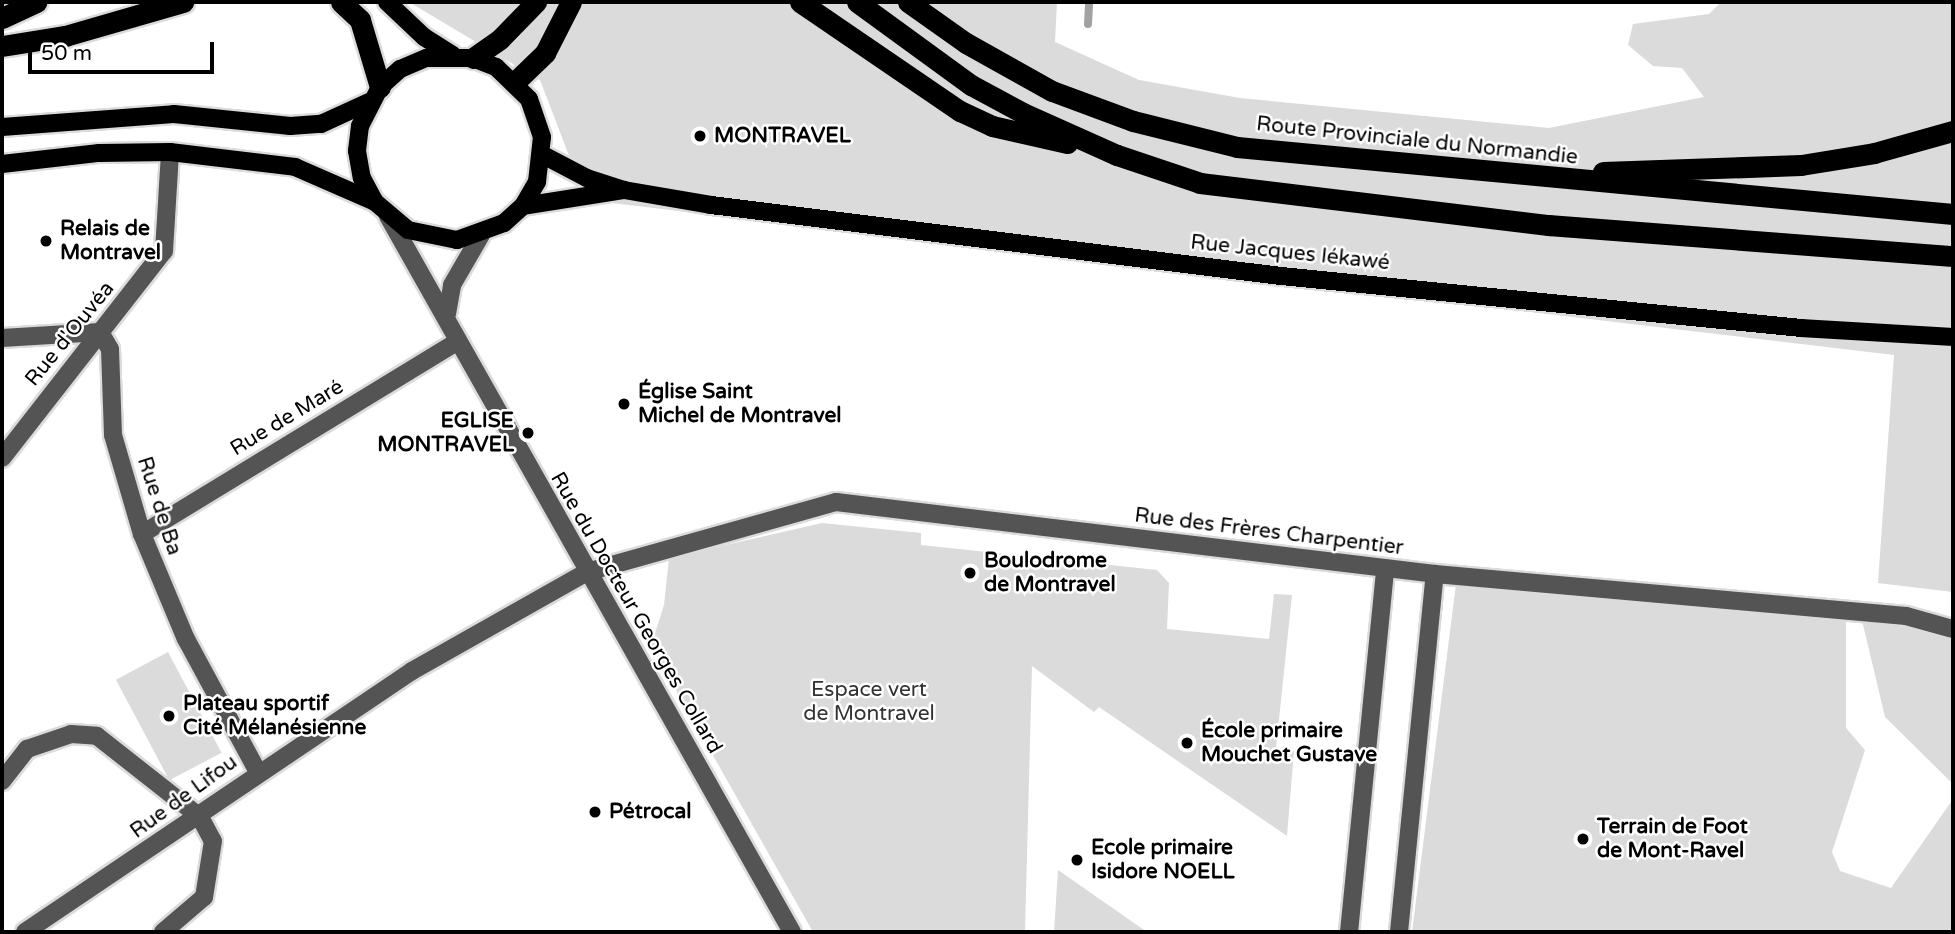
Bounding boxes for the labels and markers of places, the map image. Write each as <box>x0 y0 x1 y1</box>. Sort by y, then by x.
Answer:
place label: MONTRAVEL <box>714 123 851 149</box>
marker: MONTRAVEL <box>692 128 708 144</box>
place label: Relais de Montravel <box>60 216 161 266</box>
marker: Relais de Montravel <box>38 233 54 249</box>
place label: Église Saint Michel de Montravel <box>638 379 842 429</box>
marker: Église Saint Michel de Montravel <box>616 396 632 412</box>
place label: EGLISE MONTRAVEL <box>377 408 514 458</box>
marker: EGLISE MONTRAVEL <box>520 425 536 441</box>
place label: Boulodrome de Montravel <box>984 548 1116 598</box>
marker: Boulodrome de Montravel <box>962 565 978 581</box>
place label: Plateau sportif Cité Mélanésienne <box>183 691 366 741</box>
marker: Plateau sportif Cité Mélanésienne <box>161 708 177 724</box>
place label: École primaire Mouchet Gustave <box>1201 718 1377 768</box>
marker: École primaire Mouchet Gustave <box>1179 735 1195 751</box>
place label: Pétrocal <box>609 799 691 825</box>
marker: Pétrocal <box>587 804 603 820</box>
place label: Terrain de Foot de Mont-Ravel <box>1597 814 1748 864</box>
marker: Terrain de Foot de Mont-Ravel <box>1575 831 1591 847</box>
place label: Ecole primaire Isidore NOELL <box>1091 835 1235 885</box>
marker: Ecole primaire Isidore NOELL <box>1069 852 1085 868</box>

